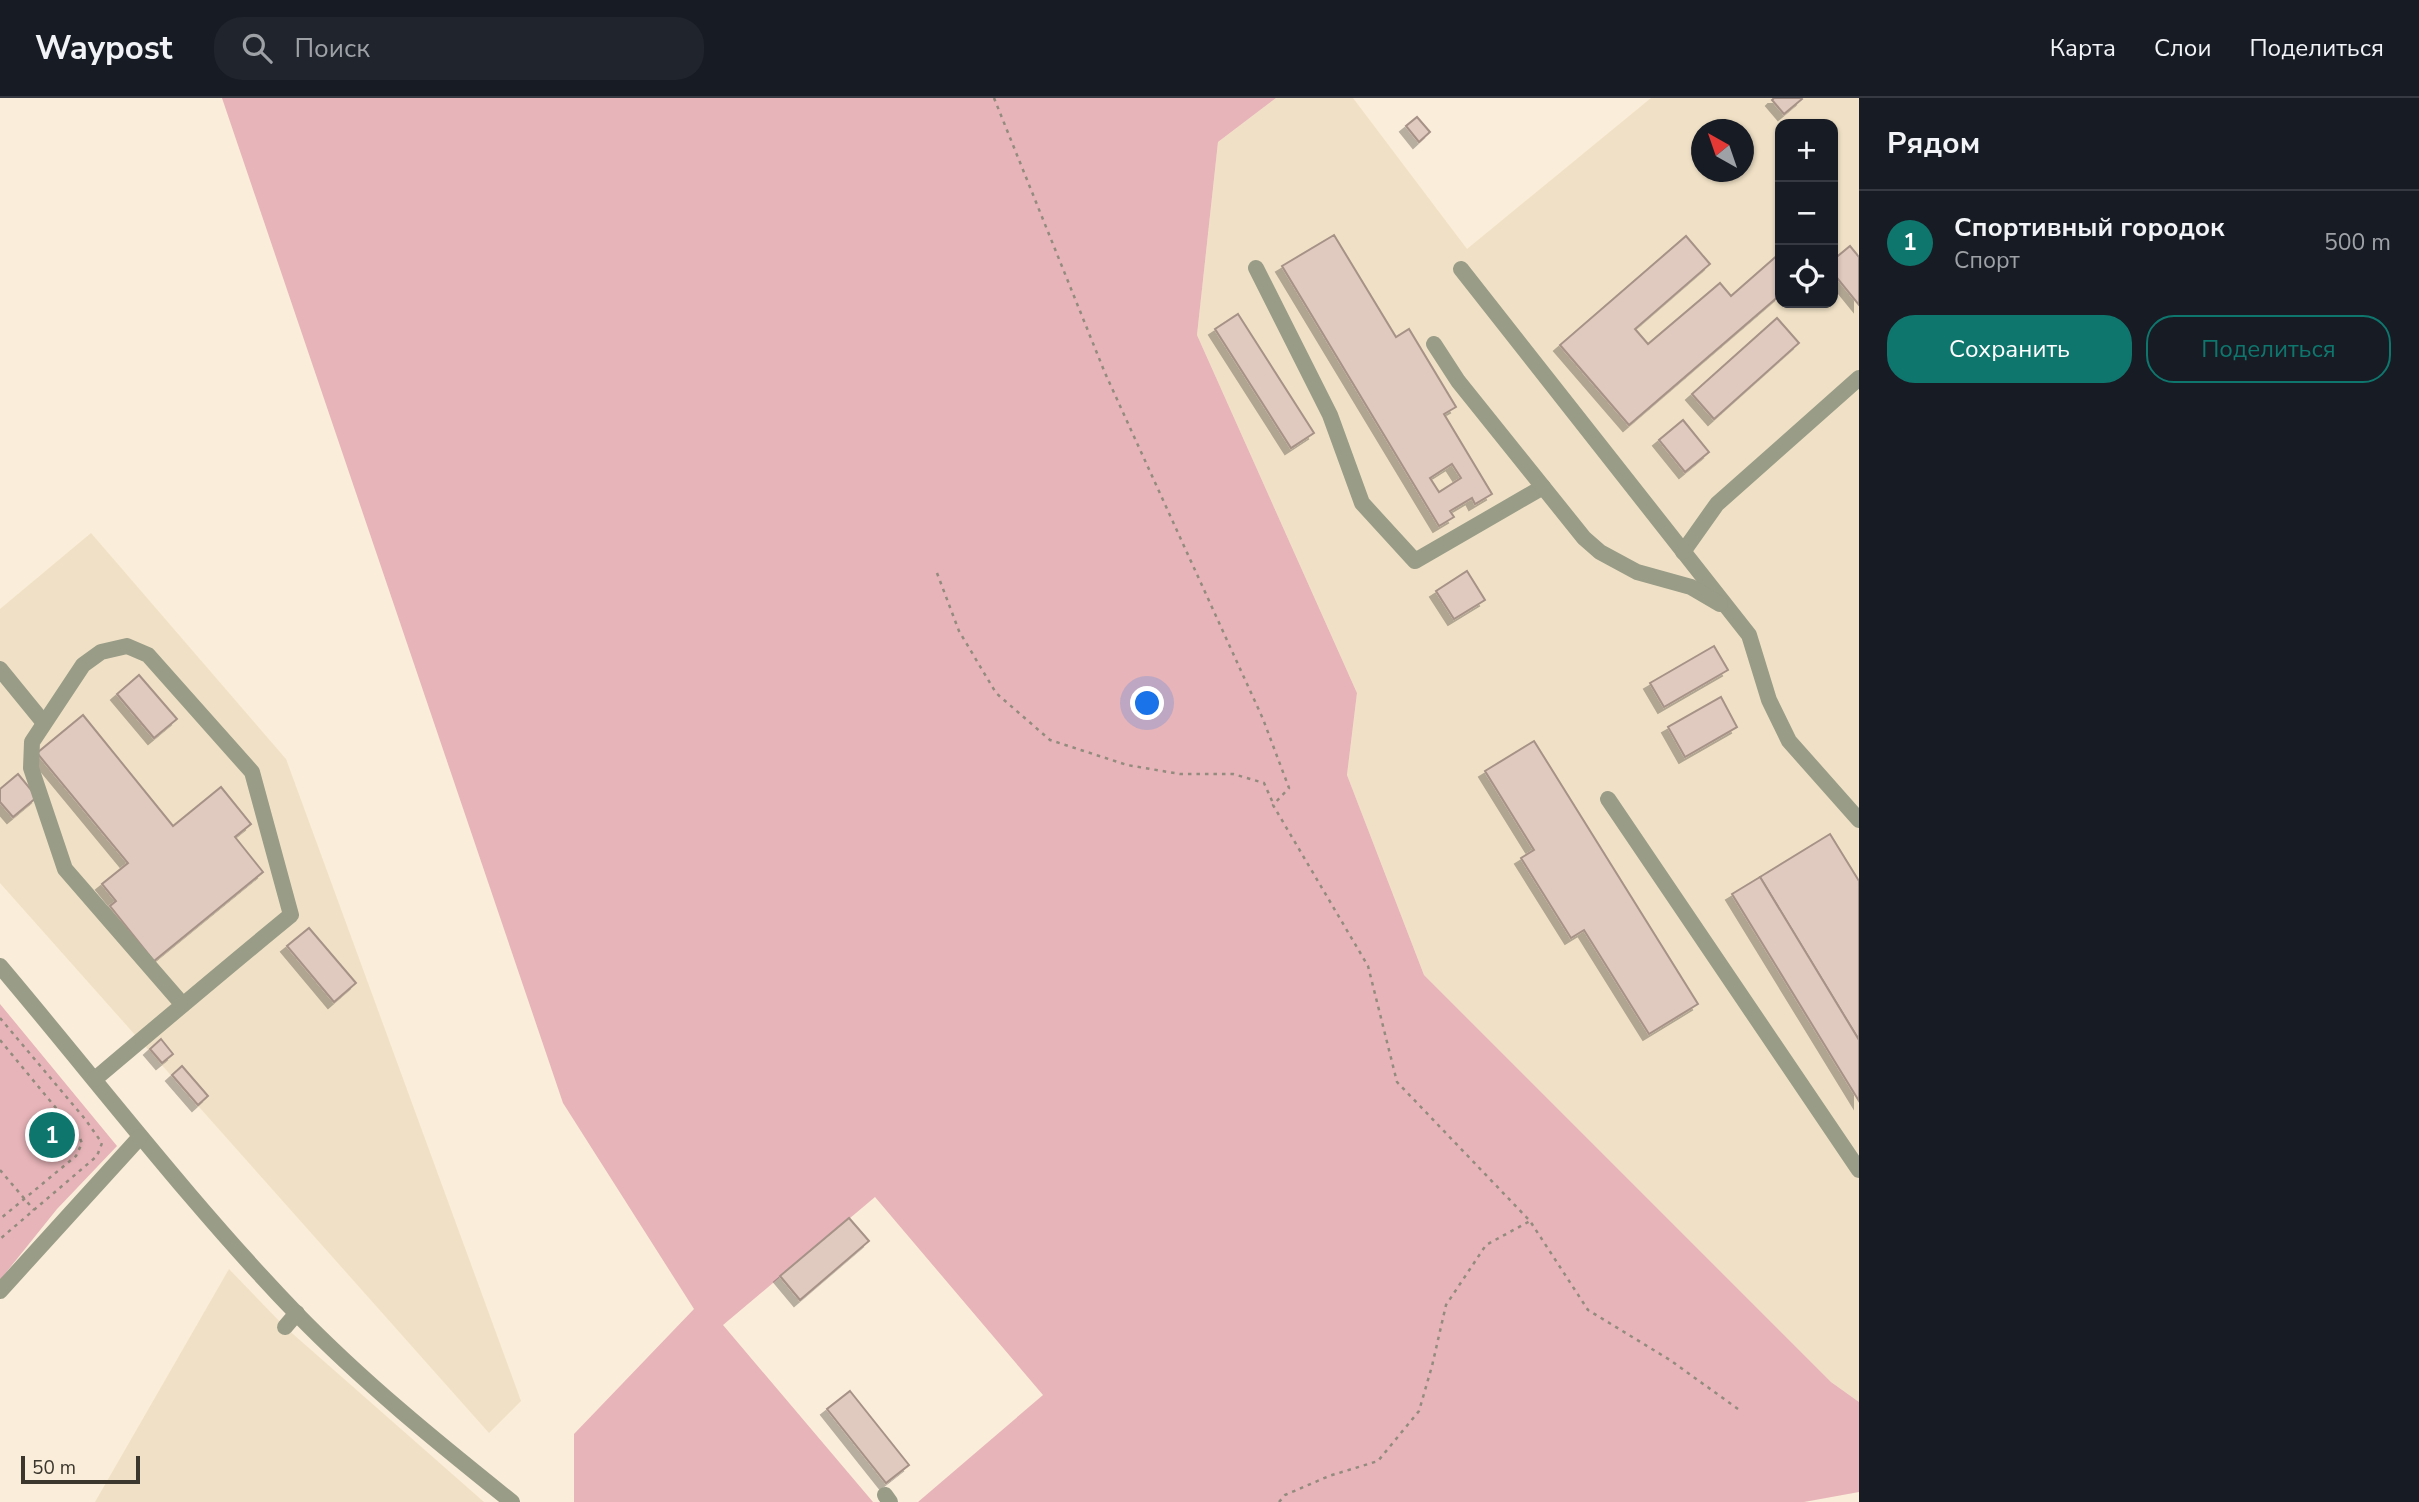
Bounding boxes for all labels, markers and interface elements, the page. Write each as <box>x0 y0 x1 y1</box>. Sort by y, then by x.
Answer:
search box <box>214 17 704 80</box>
text: Waypost <box>35 26 172 71</box>
icon: search <box>238 29 276 67</box>
text: Поиск <box>294 31 370 66</box>
text: Карта <box>2050 32 2116 64</box>
text: Слои <box>2154 32 2211 64</box>
text: Поделиться <box>2249 32 2384 64</box>
north arrow <box>1691 119 1754 182</box>
map controls <box>1775 119 1838 308</box>
button: + <box>1775 119 1838 182</box>
text: Рядом <box>1887 123 1980 164</box>
button: − <box>1775 182 1838 245</box>
text: Спортивный городок <box>1954 210 2225 245</box>
text: 1 <box>1903 227 1917 258</box>
text: 500 m <box>2324 227 2391 258</box>
button: locate <box>1775 245 1838 308</box>
text: Спорт <box>1954 245 2020 276</box>
button: Сохранить <box>1887 315 2132 383</box>
button: Поделиться <box>2146 315 2391 383</box>
your location <box>1130 686 1164 720</box>
pin: 1 <box>29 1109 75 1161</box>
scale bar <box>21 1453 140 1485</box>
text: 50 m <box>32 1455 76 1481</box>

